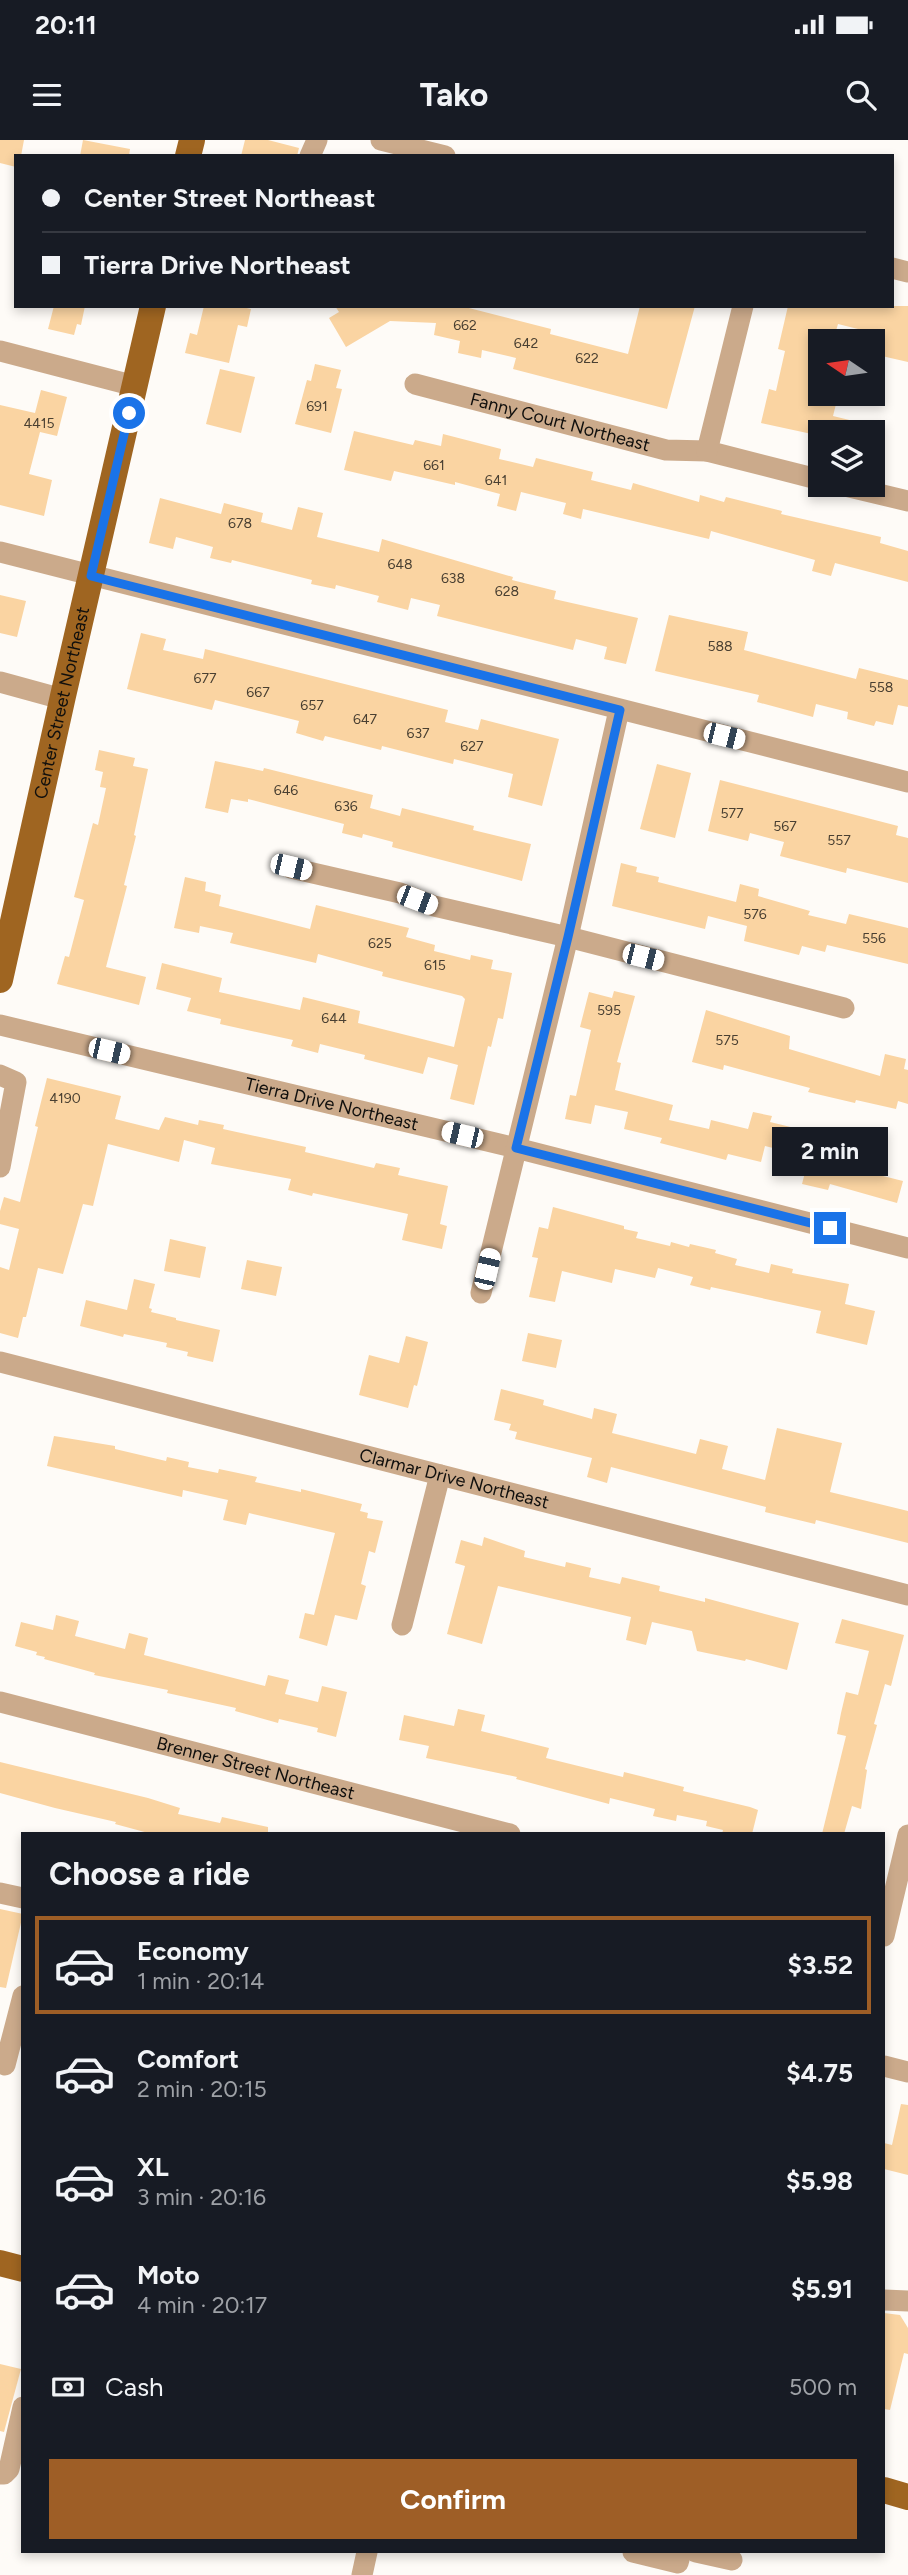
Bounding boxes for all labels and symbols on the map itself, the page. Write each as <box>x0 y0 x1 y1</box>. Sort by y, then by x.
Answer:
house number: 662 <box>453 317 477 334</box>
north arrow <box>808 329 886 406</box>
house number: 642 <box>514 335 538 352</box>
house number: 622 <box>575 350 599 367</box>
street label: Fanny Court Northeast <box>468 388 653 456</box>
route start <box>113 397 145 429</box>
house number: 691 <box>306 398 328 415</box>
house number: 4415 <box>23 415 55 432</box>
house number: 661 <box>423 457 445 474</box>
house number: 641 <box>485 472 507 489</box>
house number: 678 <box>228 515 252 532</box>
house number: 648 <box>387 556 413 573</box>
house number: 638 <box>441 570 465 587</box>
house number: 628 <box>495 583 519 600</box>
street label: Center Street Northeast <box>29 604 94 801</box>
house number: 588 <box>707 638 733 655</box>
house number: 677 <box>194 670 217 687</box>
house number: 558 <box>869 679 893 696</box>
house number: 667 <box>246 684 270 701</box>
house number: 657 <box>300 697 324 714</box>
house number: 647 <box>353 711 378 728</box>
car <box>702 721 747 751</box>
house number: 637 <box>406 725 430 742</box>
house number: 627 <box>460 738 484 755</box>
house number: 646 <box>274 782 298 799</box>
house number: 636 <box>334 798 358 815</box>
house number: 577 <box>720 805 744 822</box>
house number: 567 <box>773 818 797 835</box>
house number: 557 <box>827 832 851 849</box>
car <box>269 852 314 882</box>
car <box>394 883 441 917</box>
house number: 576 <box>743 906 767 923</box>
house number: 556 <box>862 930 886 947</box>
house number: 625 <box>368 935 392 952</box>
car <box>621 942 666 972</box>
house number: 615 <box>424 957 446 974</box>
house number: 595 <box>597 1002 621 1019</box>
house number: 644 <box>321 1010 347 1027</box>
house number: 575 <box>715 1032 739 1049</box>
car <box>87 1036 132 1066</box>
street label: Tierra Drive Northeast <box>243 1073 421 1135</box>
house number: 4190 <box>49 1090 81 1107</box>
car <box>440 1120 485 1150</box>
callout: 2 min <box>772 1126 888 1176</box>
route end <box>814 1212 846 1244</box>
car <box>473 1246 502 1292</box>
street label: Clarmar Drive Northeast <box>357 1444 552 1514</box>
street label: Brenner Street Northeast <box>154 1732 357 1804</box>

